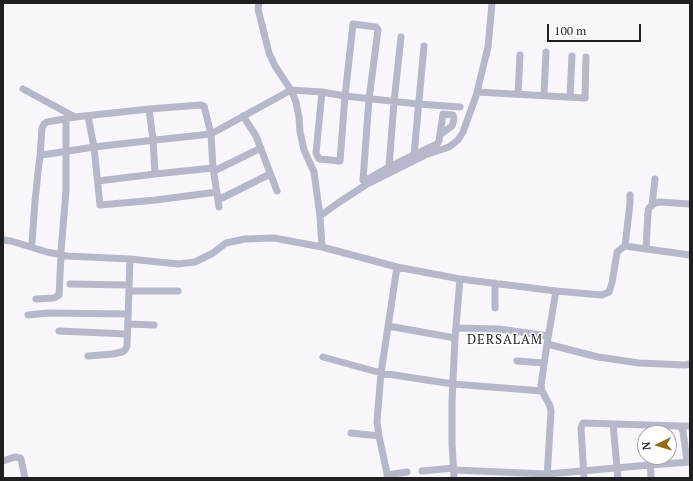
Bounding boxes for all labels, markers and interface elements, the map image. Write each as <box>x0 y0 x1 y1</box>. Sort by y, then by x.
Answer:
scale bar <box>549 16 643 42</box>
text: 100 m <box>554 23 586 38</box>
district label: DERSALAM <box>467 332 543 348</box>
north arrow <box>637 425 677 465</box>
text: N <box>639 441 653 451</box>

